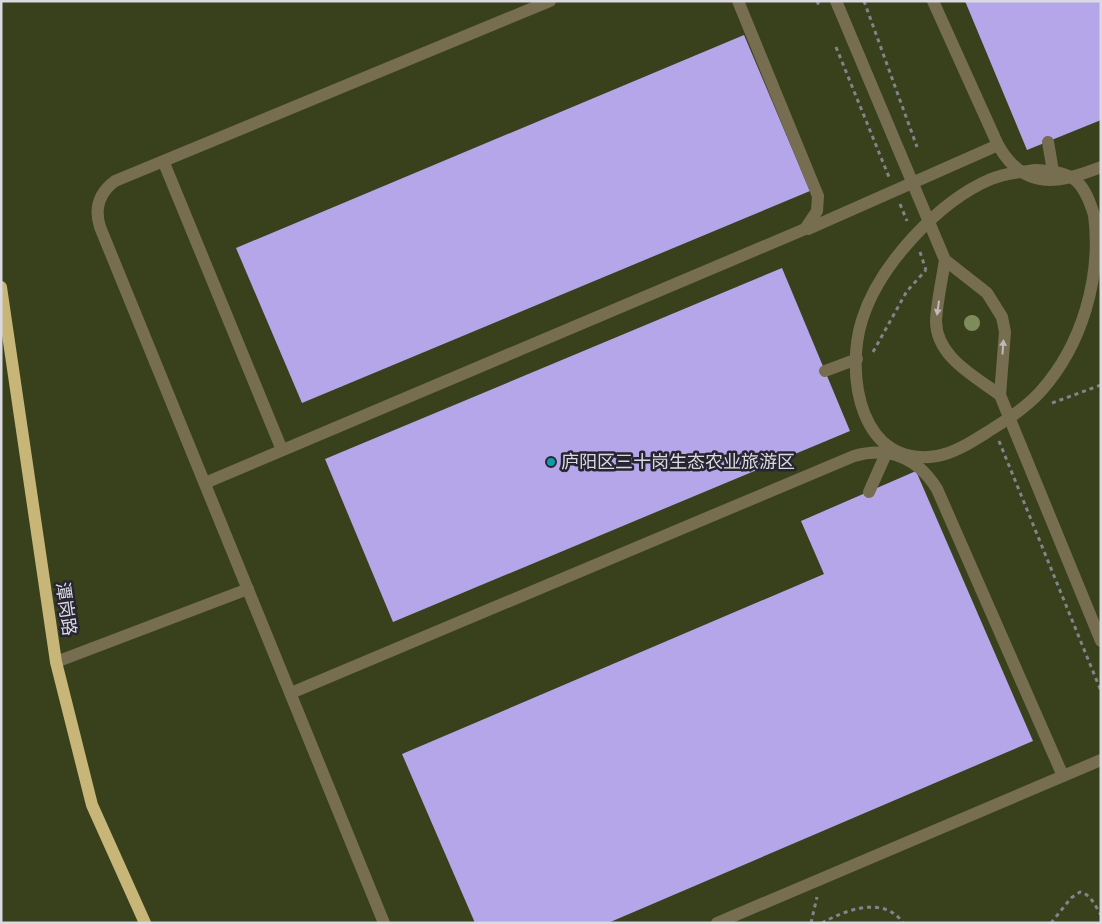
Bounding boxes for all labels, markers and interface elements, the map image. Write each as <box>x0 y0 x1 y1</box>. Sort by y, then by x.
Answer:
one-way arrow <box>934 300 942 316</box>
one-way arrow <box>1000 339 1008 355</box>
place label: 庐阳区三十岗生态农业旅游区 <box>561 452 795 475</box>
marker: 庐阳区三十岗生态农业旅游区 <box>545 456 557 468</box>
street label: 潭岗路 <box>49 581 80 638</box>

